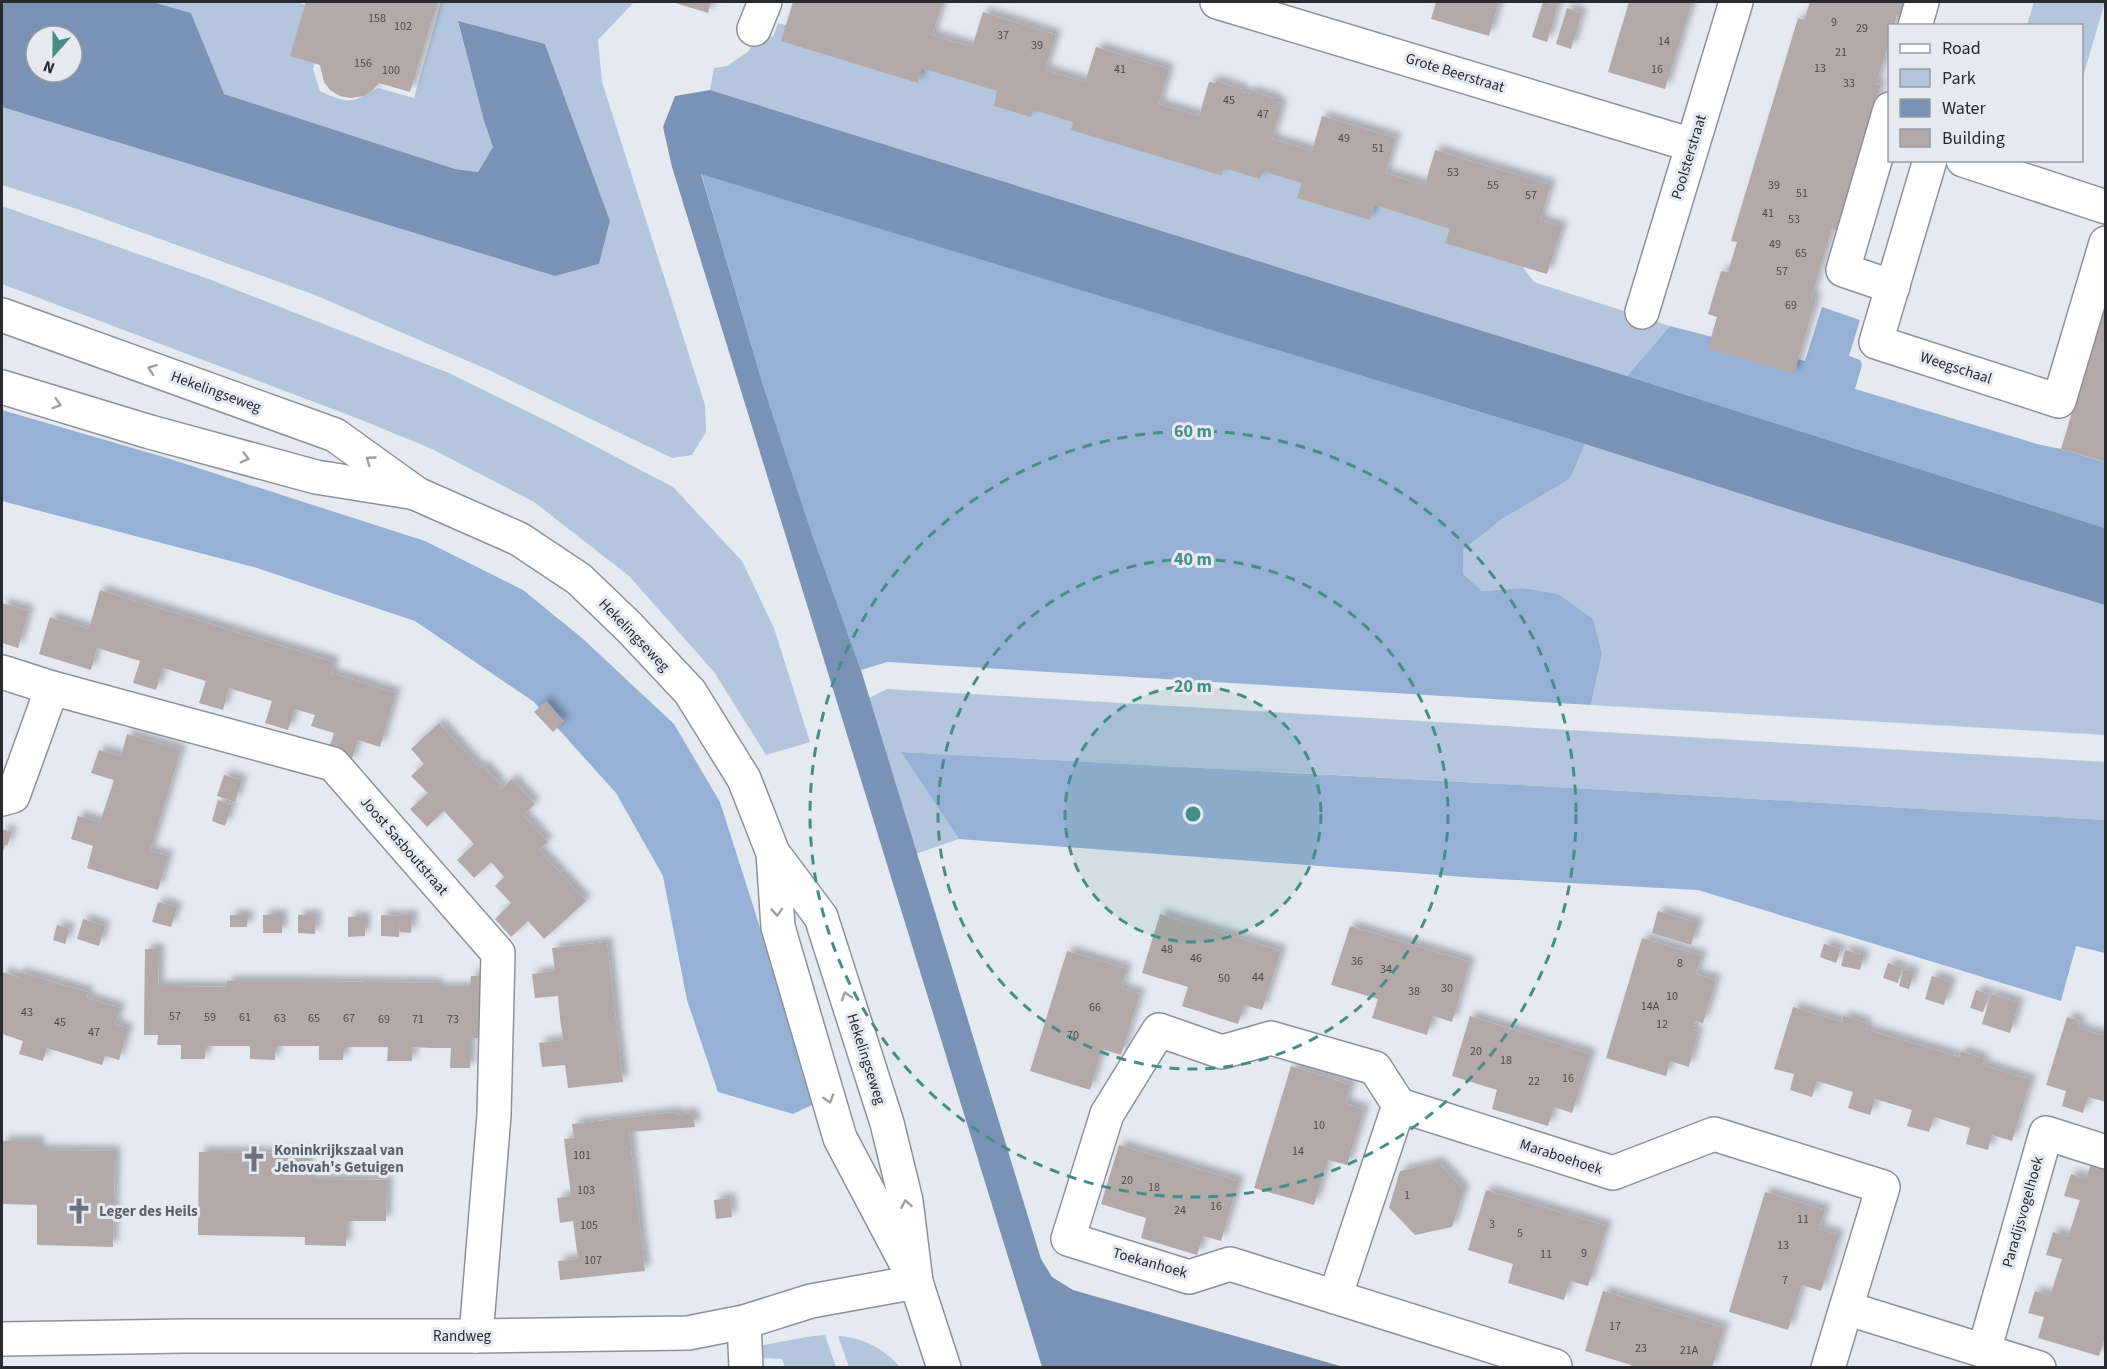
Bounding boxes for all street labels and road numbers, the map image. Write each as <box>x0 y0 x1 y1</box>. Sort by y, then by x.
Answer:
street label: Grote Beerstraat <box>1403 48 1507 98</box>
street label: Poolsterstraat <box>1666 112 1712 202</box>
street label: Weegschaal <box>1917 347 1995 390</box>
street label: Hekelingseweg <box>168 366 264 418</box>
street label: Hekelingseweg <box>594 594 675 677</box>
street label: Joost Sasboutstraat <box>355 792 453 900</box>
street label: Hekelingseweg <box>841 1011 891 1108</box>
street label: Maraboehoek <box>1517 1134 1606 1180</box>
street label: Paradijsvogelhoek <box>1997 1153 2049 1270</box>
street label: Toekanhoek <box>1110 1242 1190 1284</box>
street label: Randweg <box>433 1326 492 1347</box>

